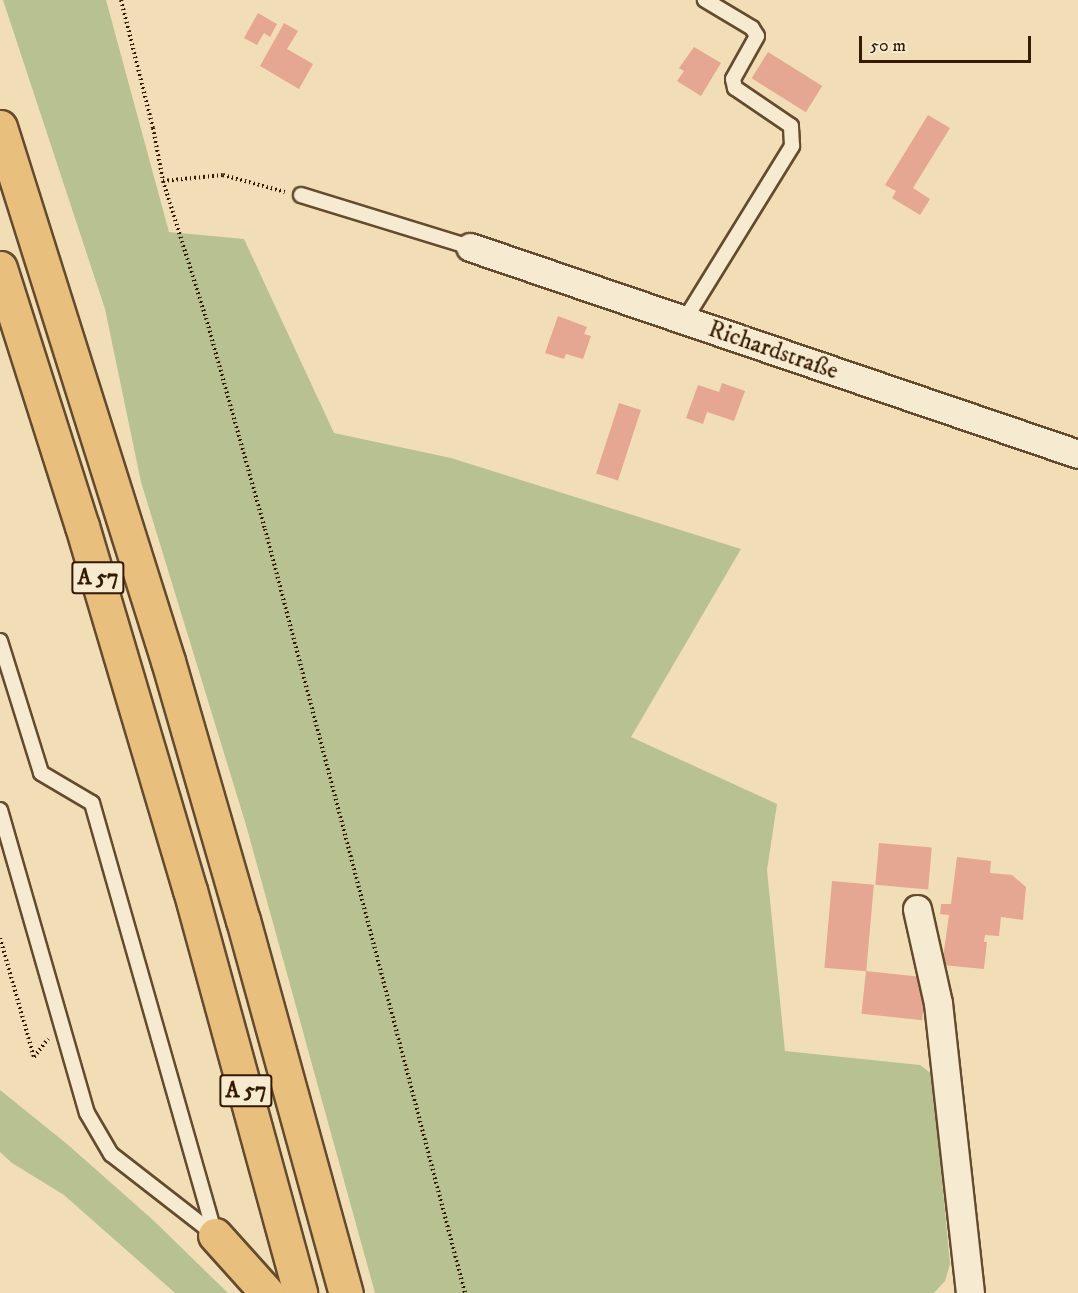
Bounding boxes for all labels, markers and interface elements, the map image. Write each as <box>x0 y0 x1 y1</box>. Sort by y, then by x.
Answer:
scale bar <box>862 24 1034 62</box>
text: 50 m <box>870 35 906 57</box>
street label: Richardstraße <box>704 315 842 387</box>
road number: A 57 <box>71 559 125 597</box>
road number: A 57 <box>219 1072 273 1110</box>

